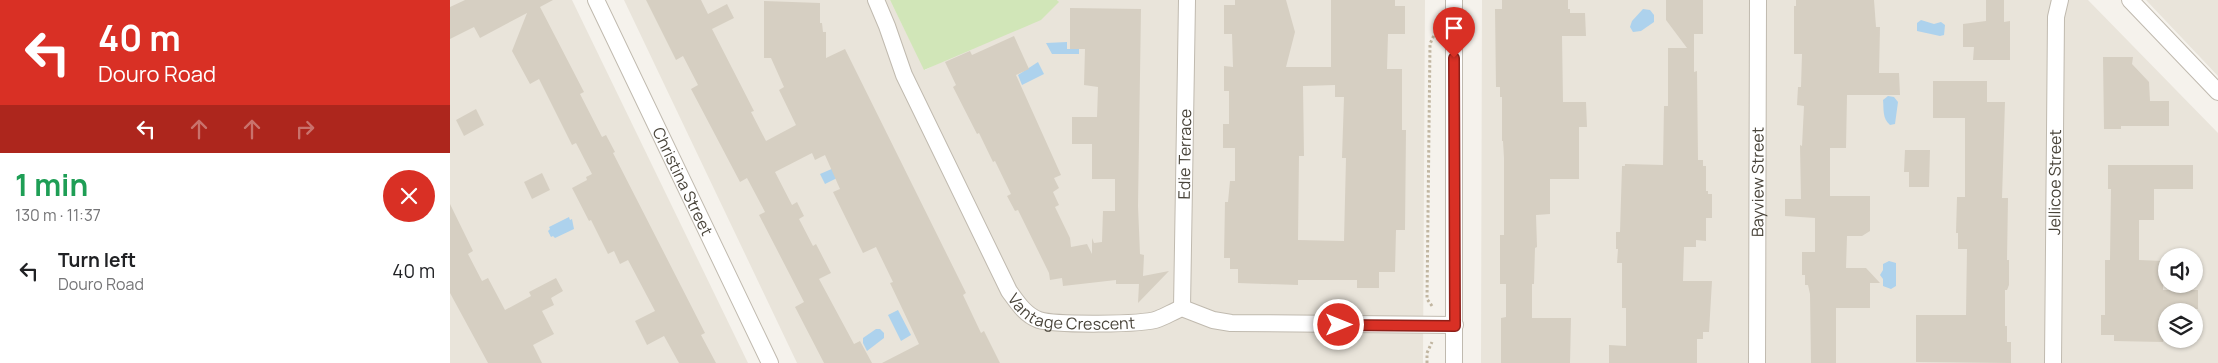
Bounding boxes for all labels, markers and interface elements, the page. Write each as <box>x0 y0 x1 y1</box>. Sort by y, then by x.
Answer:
pin <box>1433 7 1475 58</box>
text: 40 m <box>98 14 181 62</box>
icon: arrive <box>1440 14 1468 42</box>
icon: left <box>15 20 80 85</box>
text: Douro Road <box>98 59 216 89</box>
street label: Edie Terrace <box>1173 109 1196 200</box>
icon: left <box>132 115 160 143</box>
icon: ahead <box>185 115 213 143</box>
icon: ahead <box>238 115 266 143</box>
icon: right <box>291 115 319 143</box>
street label: Christina Street <box>648 123 718 239</box>
street label: Bayview Street <box>1746 127 1769 237</box>
street label: Jellicoe Street <box>2043 129 2066 235</box>
text: 1 min <box>15 164 88 205</box>
button: close <box>383 170 435 222</box>
text: 130 m · 11:37 <box>15 204 101 226</box>
text: Turn left <box>58 247 136 273</box>
map controls <box>2158 248 2203 348</box>
button: sound <box>2158 248 2203 293</box>
icon: left <box>15 257 43 285</box>
text: 40 m <box>392 258 435 284</box>
text: Douro Road <box>58 273 144 295</box>
street label: Vantage Crescent <box>1003 289 1136 335</box>
position arrow <box>1312 298 1364 350</box>
button: layers <box>2158 303 2203 348</box>

